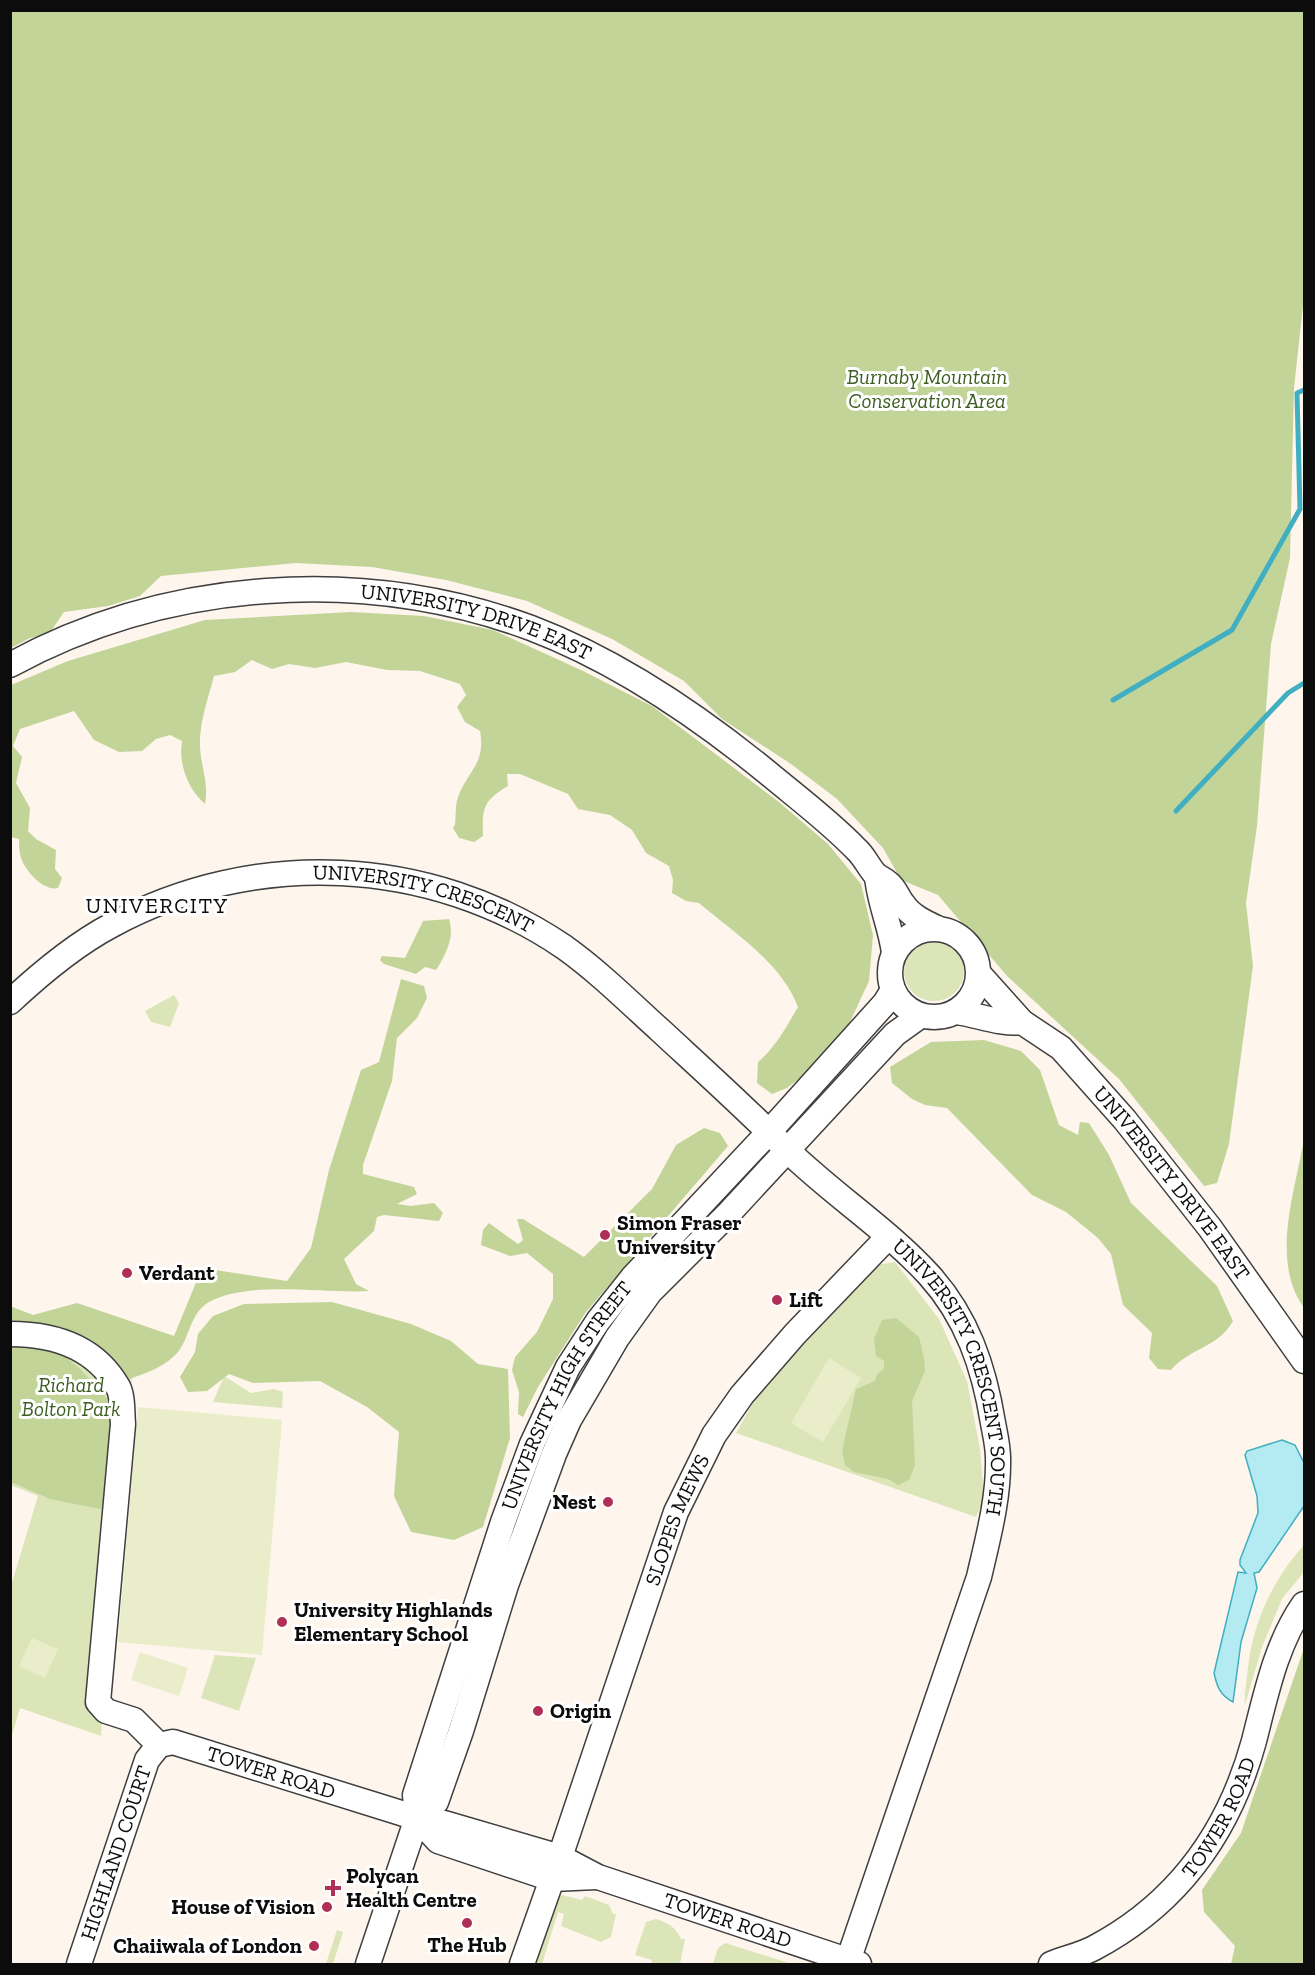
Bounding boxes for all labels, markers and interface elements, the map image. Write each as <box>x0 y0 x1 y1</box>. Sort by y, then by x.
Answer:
park label: Burnaby Mountain Conservation Area <box>847 364 1007 413</box>
street label: UNIVERSITY DRIVE EAST <box>360 578 596 665</box>
street label: UNIVERSITY CRESCENT <box>313 859 538 938</box>
district label: UNIVERCITY <box>85 892 229 919</box>
street label: UNIVERSITY DRIVE EAST <box>1089 1080 1256 1284</box>
place label: Simon Fraser University <box>617 1210 742 1259</box>
marker: Simon Fraser University <box>598 1228 612 1242</box>
street label: UNIVERSITY CRESCENT SOUTH <box>888 1233 1011 1518</box>
place label: Verdant <box>139 1260 215 1285</box>
marker: Verdant <box>120 1266 134 1280</box>
street label: UNIVERSITY HIGH STREET <box>496 1276 637 1513</box>
place label: Lift <box>789 1287 823 1312</box>
marker: Lift <box>770 1293 784 1307</box>
park label: Richard Bolton Park <box>22 1372 120 1421</box>
street label: SLOPES MEWS <box>639 1450 715 1589</box>
place label: Nest <box>552 1489 597 1514</box>
marker: Nest <box>601 1495 615 1509</box>
place label: University Highlands Elementary School <box>294 1597 493 1646</box>
marker: University Highlands Elementary School <box>275 1615 289 1629</box>
place label: Origin <box>550 1698 612 1723</box>
marker: Origin <box>531 1704 545 1718</box>
street label: TOWER ROAD <box>204 1740 339 1804</box>
street label: TOWER ROAD <box>1176 1754 1260 1882</box>
street label: HIGHLAND COURT <box>75 1762 156 1943</box>
place label: Polycan Health Centre <box>346 1863 477 1912</box>
marker: Polycan Health Centre <box>324 1879 342 1897</box>
street label: TOWER ROAD <box>661 1887 795 1953</box>
place label: House of Vision <box>171 1894 316 1919</box>
marker: House of Vision <box>320 1900 334 1914</box>
marker: The Hub <box>460 1916 474 1930</box>
place label: The Hub <box>427 1932 507 1957</box>
place label: Chaiiwala of London <box>113 1933 303 1958</box>
marker: Chaiiwala of London <box>307 1939 321 1953</box>

